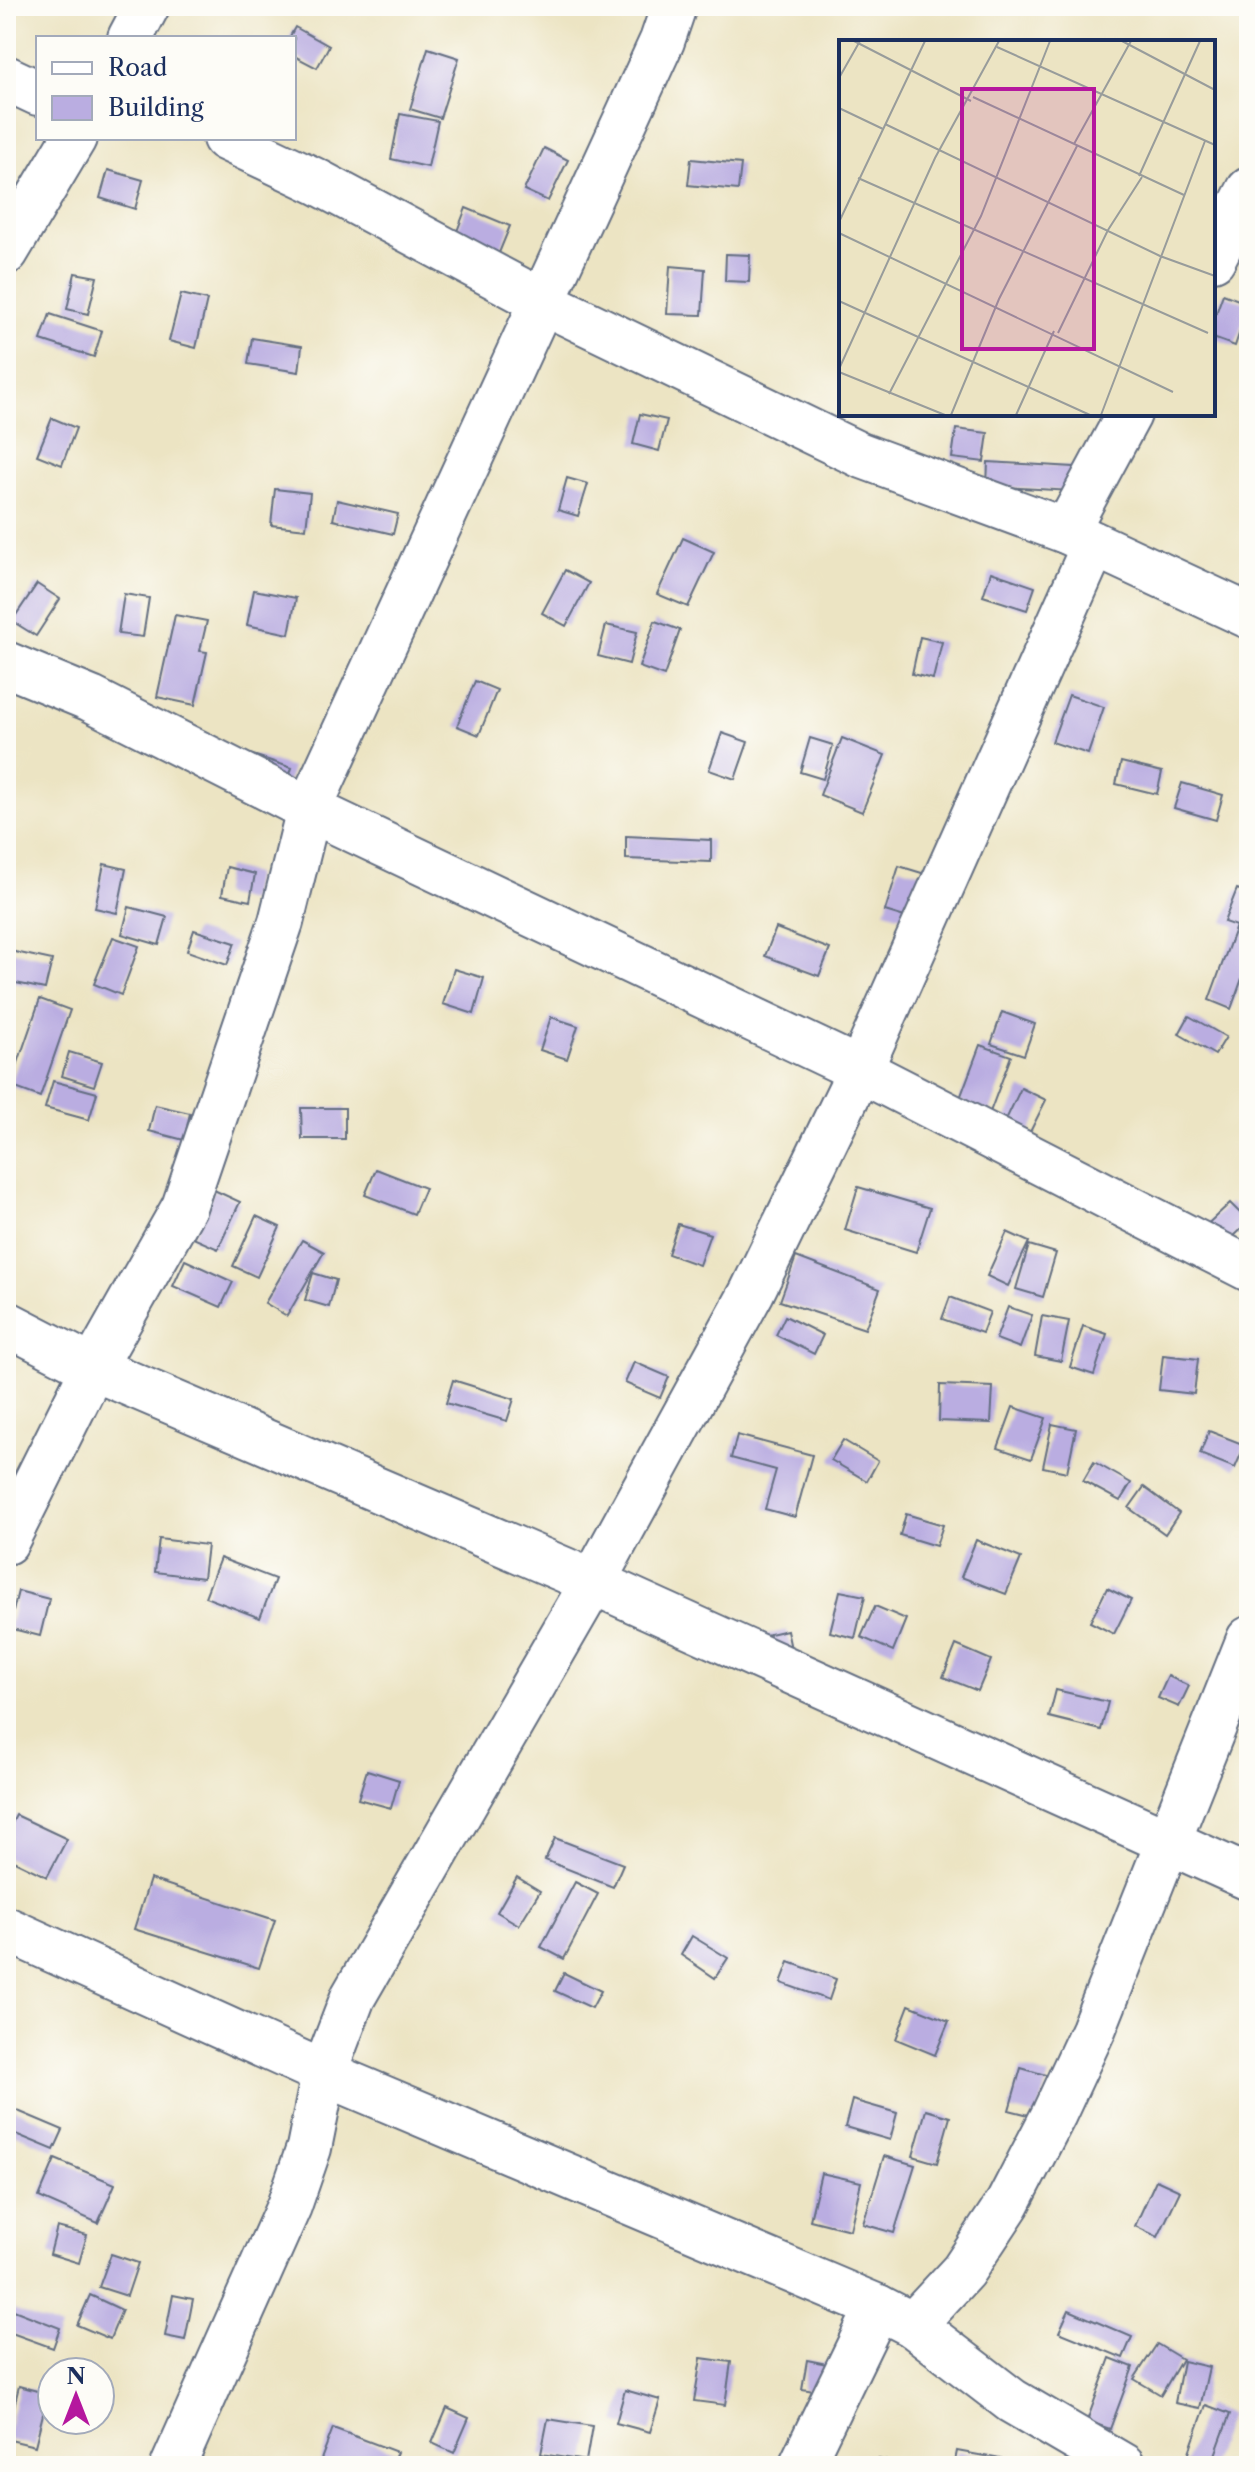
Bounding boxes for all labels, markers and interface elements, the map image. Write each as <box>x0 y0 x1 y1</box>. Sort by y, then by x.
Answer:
legend <box>36 36 296 140</box>
inset map <box>839 40 1215 416</box>
text: Road <box>108 53 168 82</box>
text: Building <box>108 93 204 122</box>
north arrow <box>36 2356 116 2436</box>
text: N <box>66 2363 86 2390</box>

